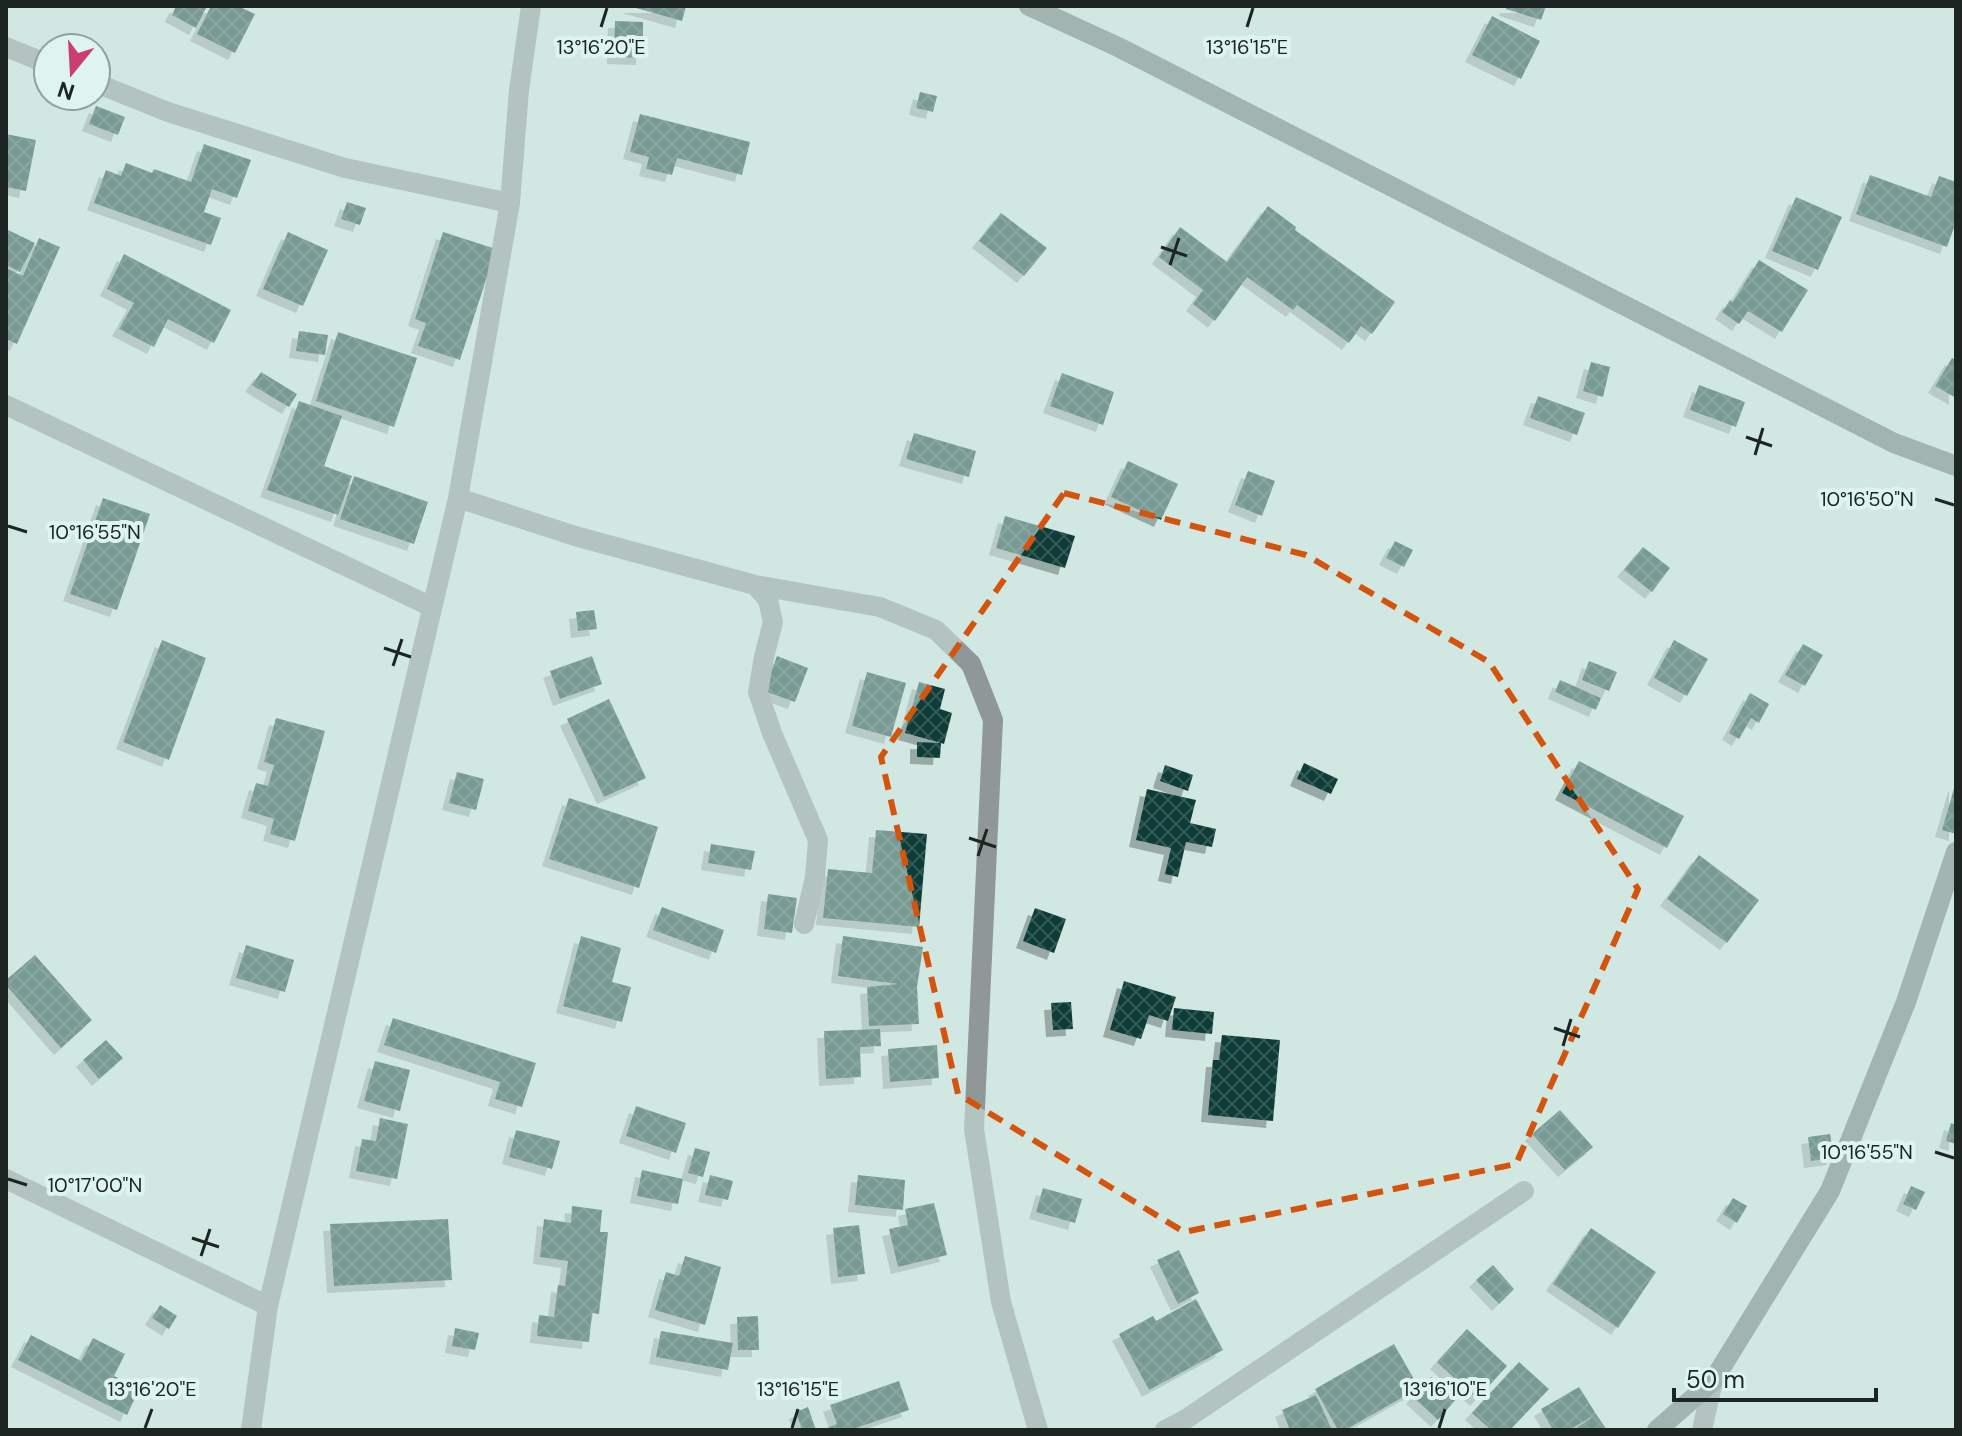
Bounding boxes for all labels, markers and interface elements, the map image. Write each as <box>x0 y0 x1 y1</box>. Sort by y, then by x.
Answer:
north arrow <box>32 32 112 112</box>
text: 13°16'20"E <box>556 34 646 60</box>
text: 13°16'15"E <box>1206 34 1288 60</box>
text: N <box>54 74 78 107</box>
text: 10°16'50"N <box>1820 486 1914 512</box>
text: 10°16'55"N <box>49 519 141 545</box>
text: 10°16'55"N <box>1821 1139 1913 1165</box>
text: 10°17'00"N <box>48 1172 142 1198</box>
scale bar <box>1674 1352 1876 1402</box>
text: 50 m <box>1686 1364 1745 1395</box>
text: 13°16'20"E <box>107 1376 197 1402</box>
text: 13°16'15"E <box>757 1376 839 1402</box>
text: 13°16'10"E <box>1403 1376 1487 1402</box>

